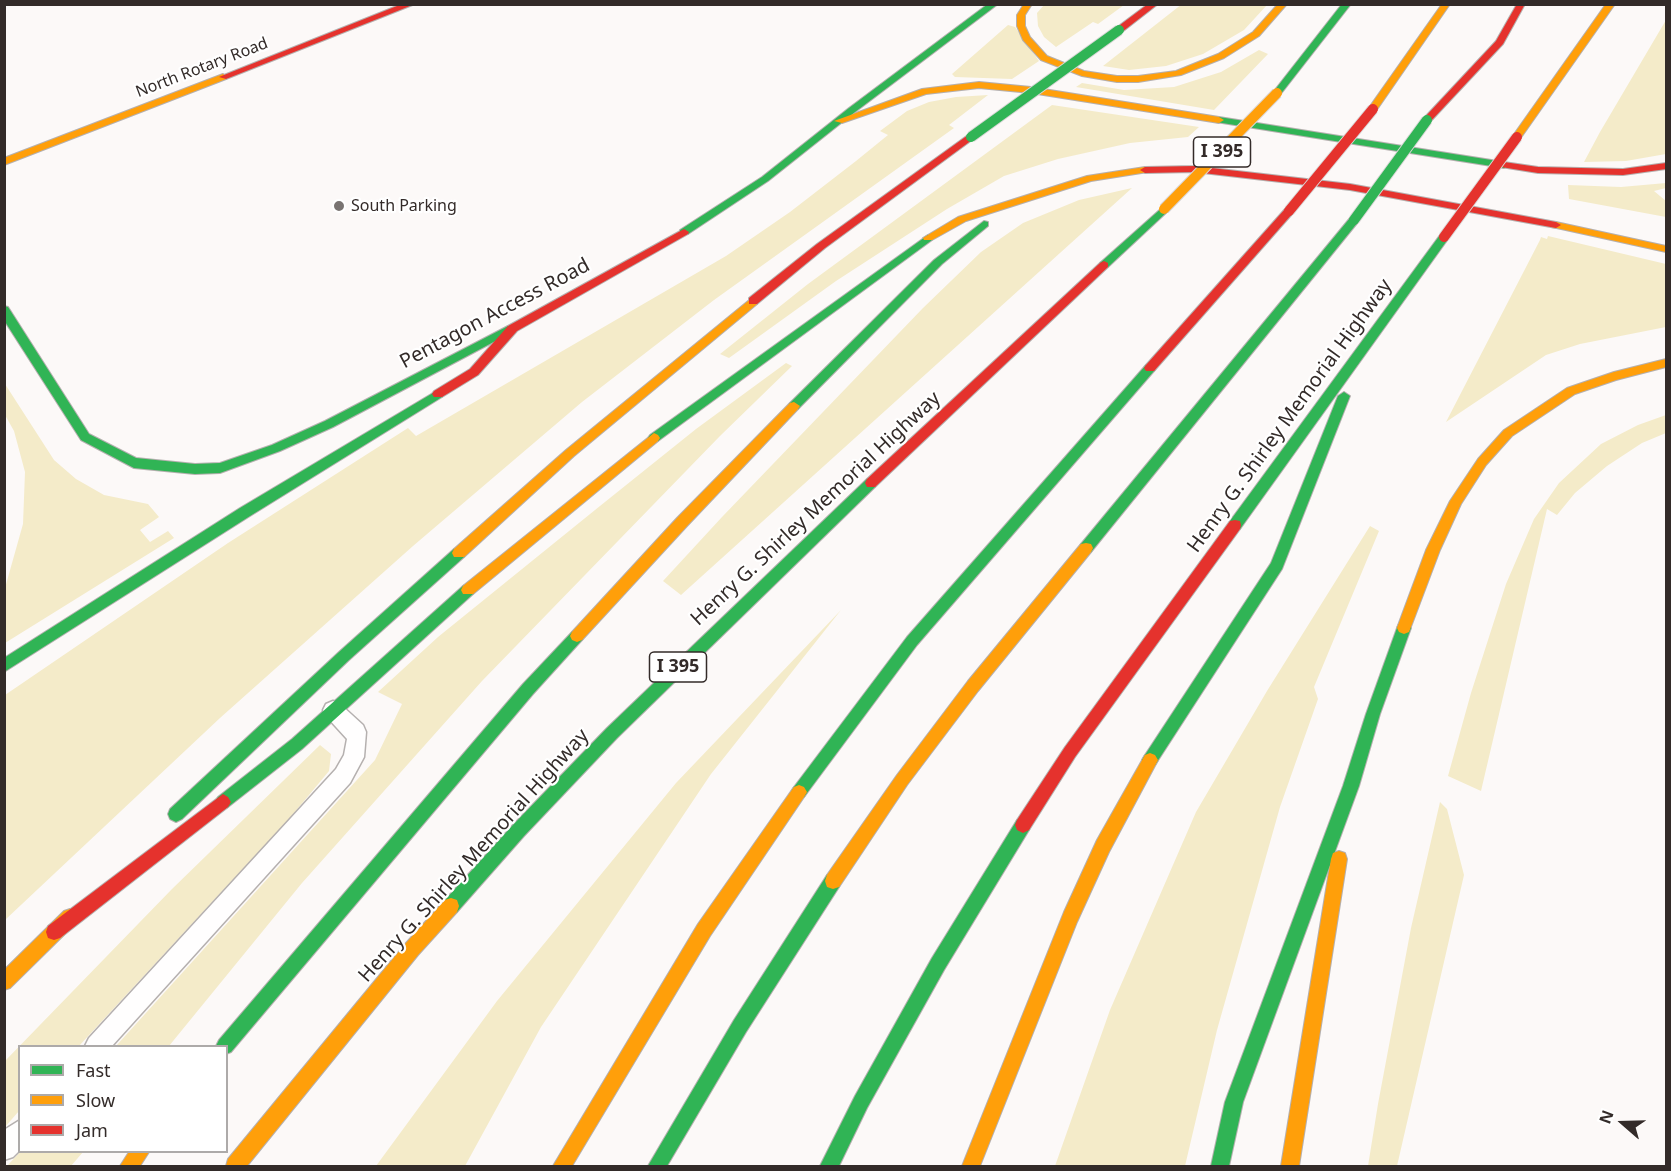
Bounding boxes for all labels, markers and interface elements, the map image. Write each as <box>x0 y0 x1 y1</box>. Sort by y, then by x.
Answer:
street label: North Rotary Road <box>133 34 271 102</box>
road number: I 395 <box>1194 137 1250 167</box>
place label: South Parking <box>351 196 457 216</box>
marker: South Parking <box>332 199 346 213</box>
street label: Pentagon Access Road <box>396 254 594 374</box>
street label: Henry G. Shirley Memorial Highway <box>1183 274 1397 558</box>
street label: Henry G. Shirley Memorial Highway <box>686 387 946 631</box>
road number: I 395 <box>650 652 706 682</box>
street label: Henry G. Shirley Memorial Highway <box>354 724 594 988</box>
legend <box>18 1045 228 1153</box>
text: Fast <box>76 1058 111 1082</box>
text: Slow <box>76 1088 115 1112</box>
north arrow <box>1593 1093 1653 1153</box>
text: N <box>1594 1107 1619 1127</box>
text: Jam <box>76 1118 108 1142</box>

